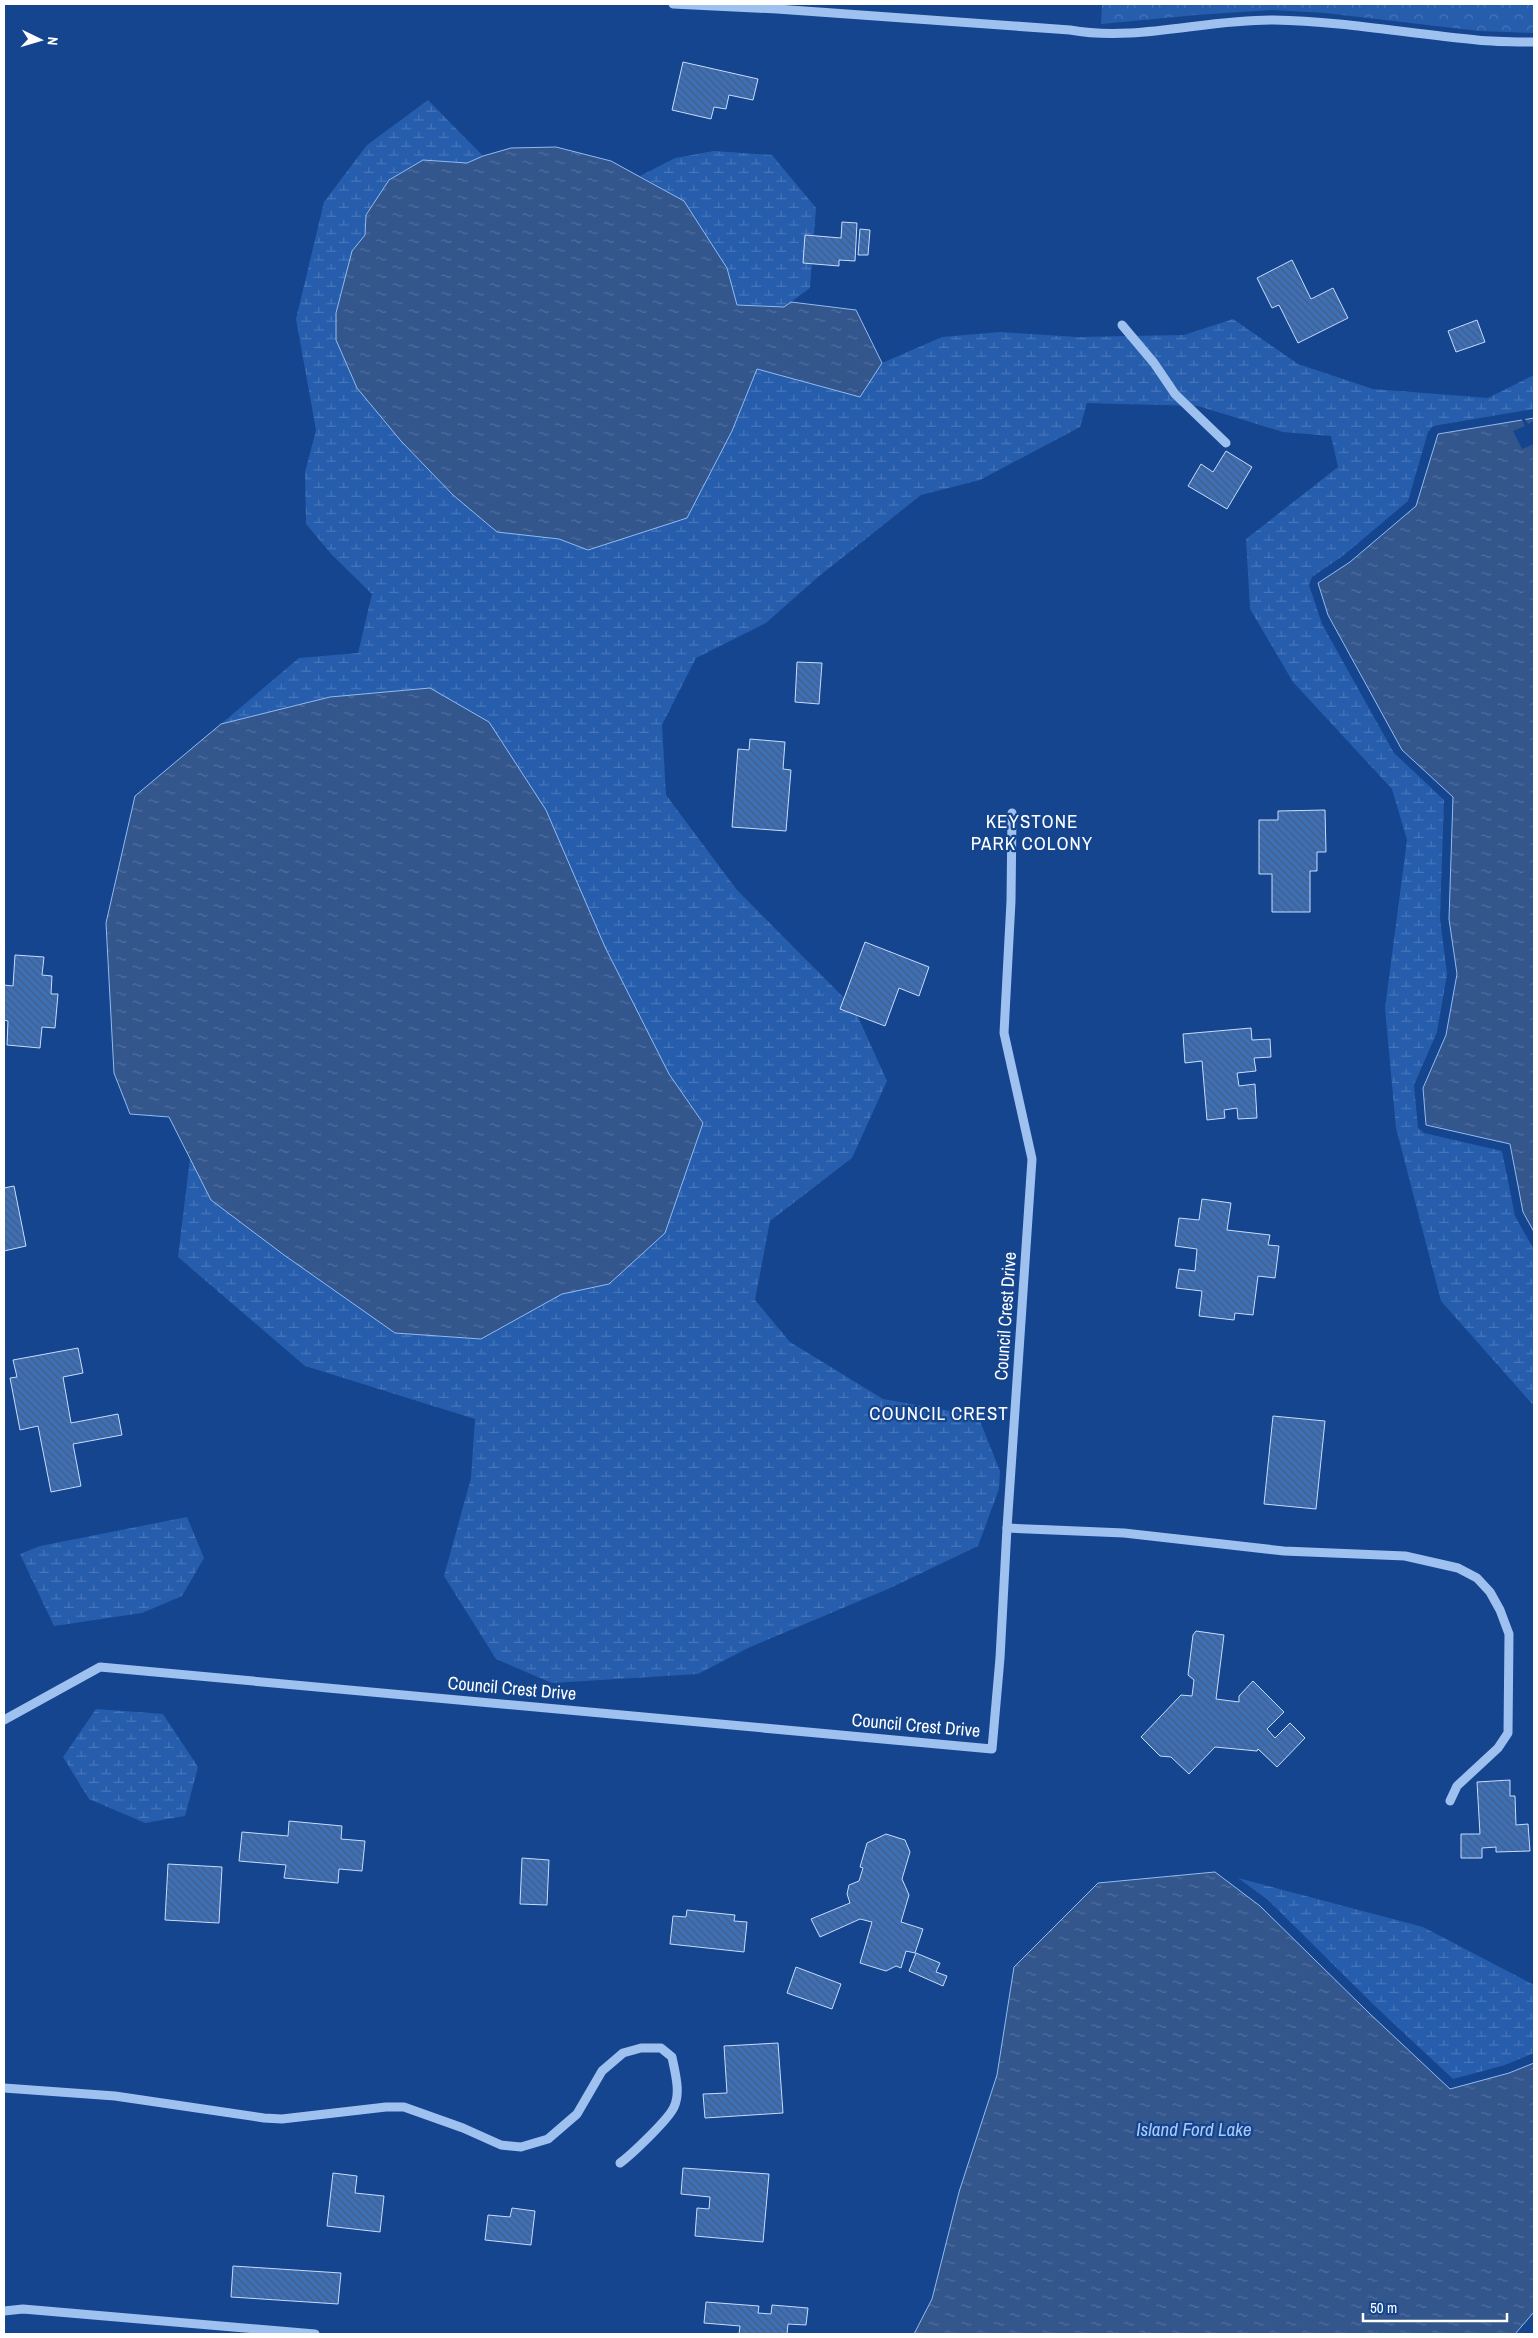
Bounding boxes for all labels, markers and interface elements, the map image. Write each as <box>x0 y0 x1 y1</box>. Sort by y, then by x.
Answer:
north arrow <box>15 15 65 65</box>
text: N <box>44 36 62 46</box>
district label: KEYSTONE PARK COLONY <box>971 808 1093 856</box>
street label: Council Crest Drive <box>988 1251 1022 1381</box>
district label: COUNCIL CREST <box>869 1400 1009 1426</box>
street label: Council Crest Drive <box>447 1670 577 1706</box>
street label: Council Crest Drive <box>851 1707 981 1743</box>
water label: Island Ford Lake <box>1136 2116 1252 2142</box>
scale bar <box>1363 2290 1507 2322</box>
text: 50 m <box>1370 2297 1397 2318</box>

